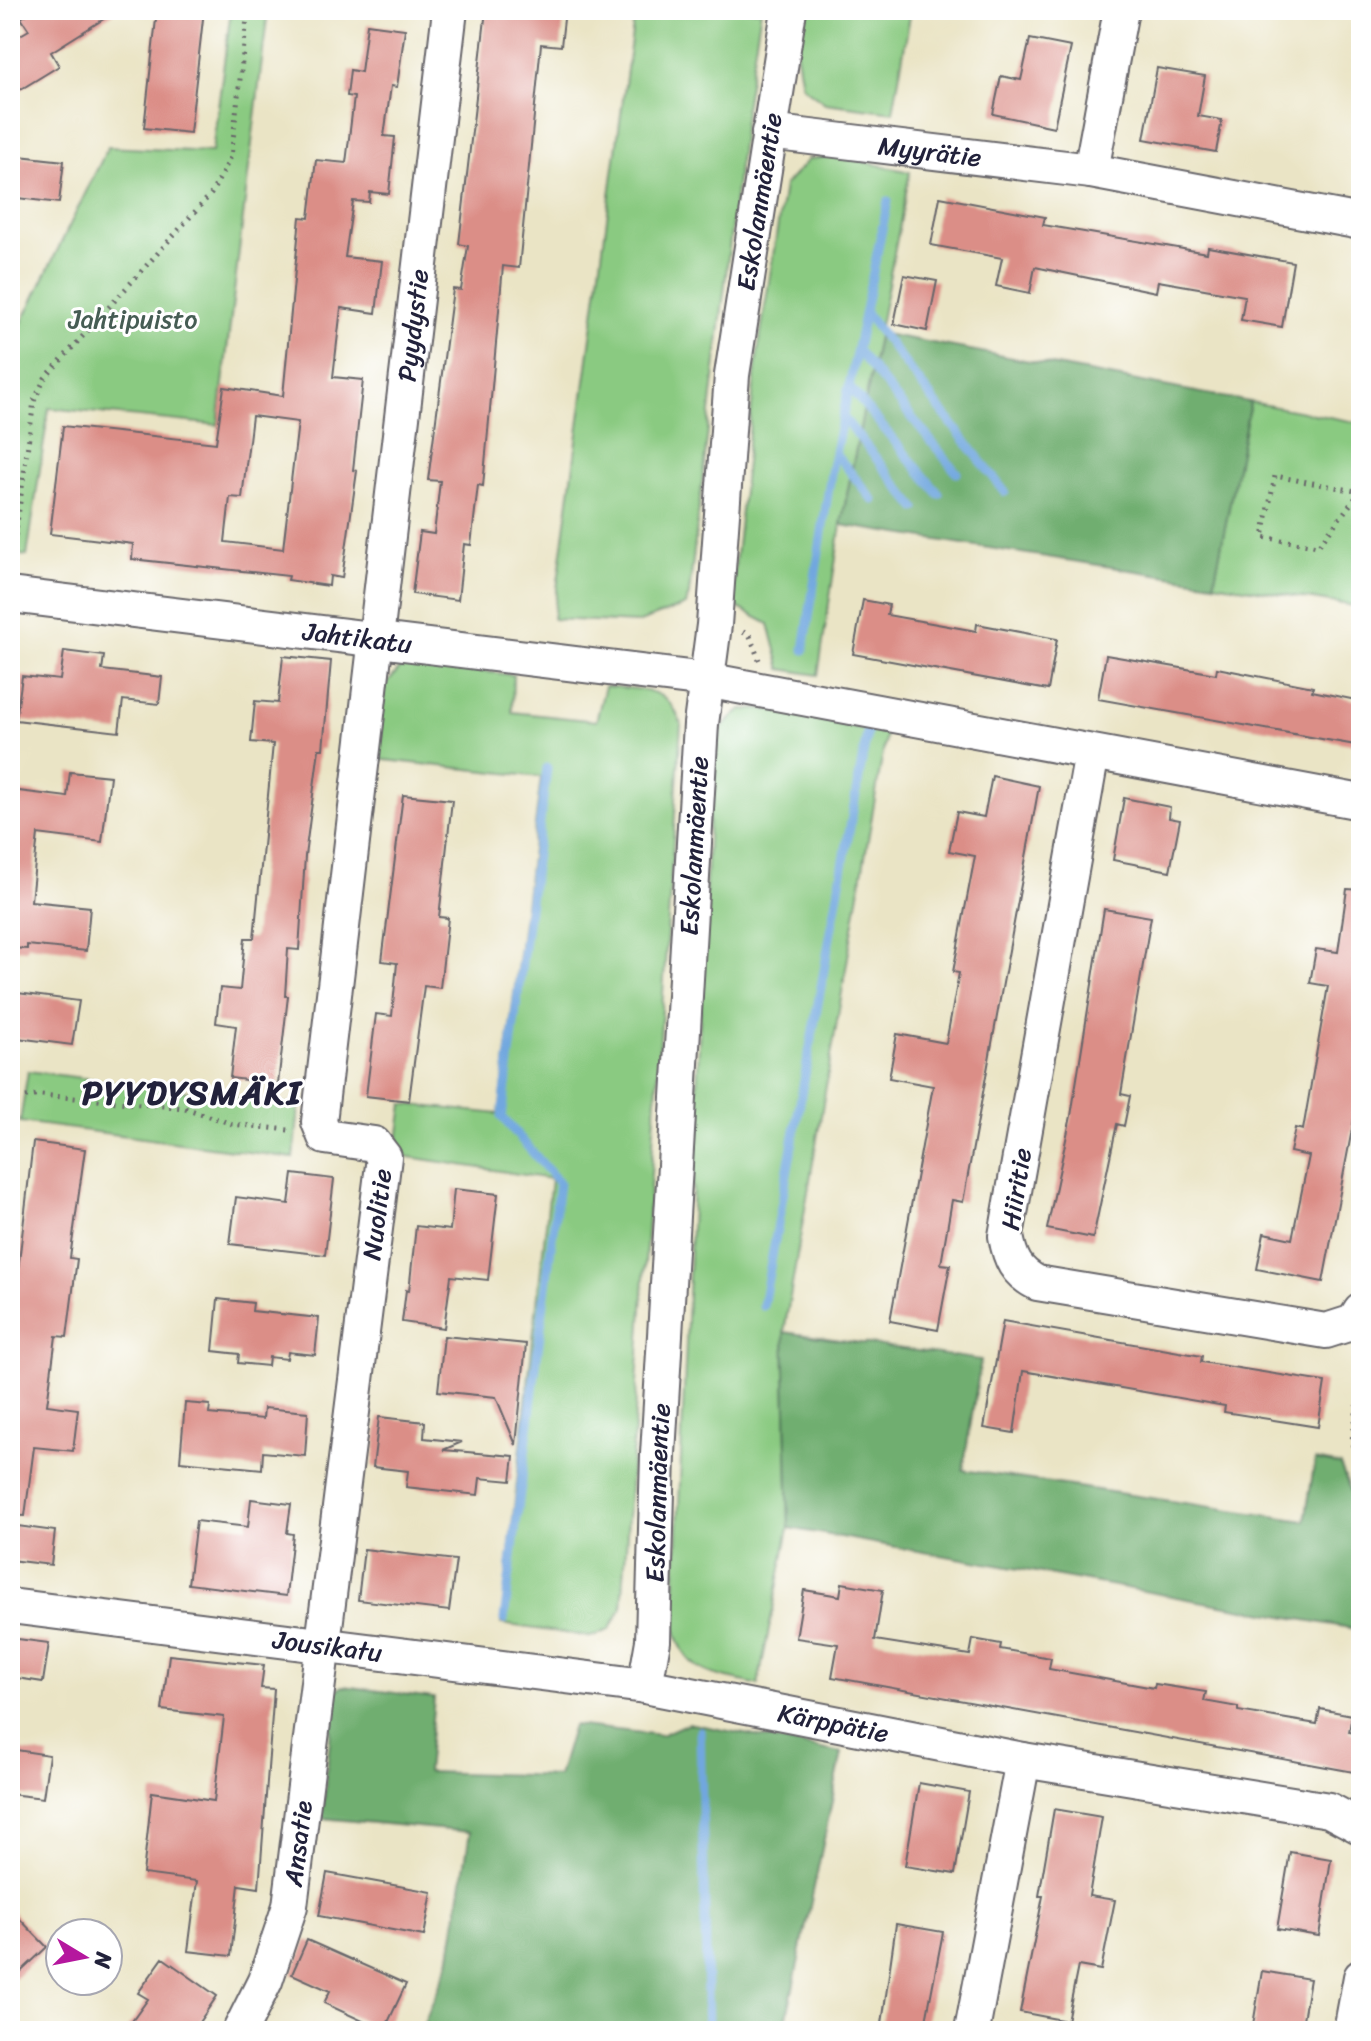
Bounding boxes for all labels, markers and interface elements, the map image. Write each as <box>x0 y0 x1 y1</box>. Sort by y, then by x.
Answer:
street label: Eskolanmäentie <box>722 109 796 294</box>
street label: Myyrätie <box>875 122 984 181</box>
street label: Pyydystie <box>383 267 442 384</box>
park label: Jahtipuisto <box>68 296 197 342</box>
street label: Jahtikatu <box>299 608 415 667</box>
street label: Eskolanmäentie <box>666 755 722 937</box>
district label: PYYDYSMÄKI <box>82 1063 303 1123</box>
street label: Hiiritie <box>987 1145 1045 1233</box>
street label: Nuolitie <box>348 1166 405 1263</box>
street label: Eskolanmäentie <box>632 1402 684 1583</box>
street label: Jousikatu <box>269 1616 385 1676</box>
street label: Kärppätie <box>774 1690 893 1756</box>
street label: Ansatie <box>270 1797 326 1890</box>
north arrow <box>44 1917 124 1997</box>
text: N <box>83 1949 124 1972</box>

